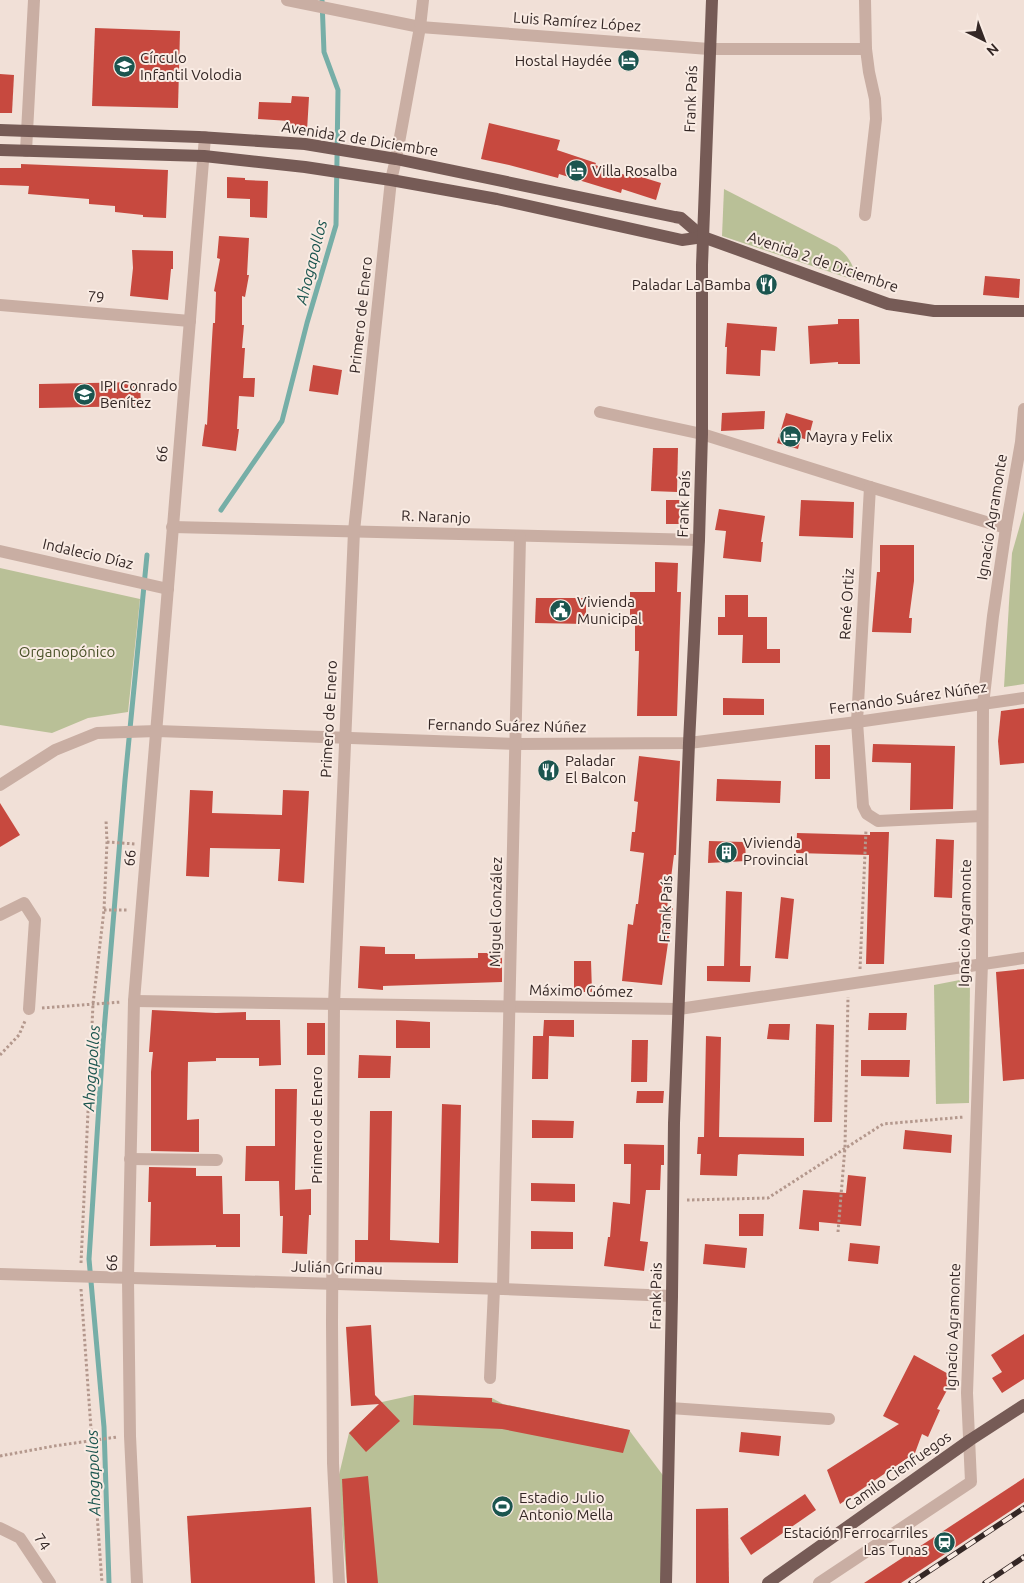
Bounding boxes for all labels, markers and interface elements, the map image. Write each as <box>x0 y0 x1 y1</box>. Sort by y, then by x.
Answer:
street label: Luis Ramírez López <box>513 9 642 34</box>
north arrow <box>959 15 1009 65</box>
text: N <box>983 40 1002 59</box>
place label: Círculo Infantil Volodia <box>140 49 242 83</box>
hotel icon: Hostal Haydée <box>616 49 640 73</box>
place label: Hostal Haydée <box>515 52 612 69</box>
school or university icon: Círculo Infantil Volodia <box>112 55 136 79</box>
street label: Frank País <box>681 65 700 133</box>
street label: Avenida 2 de Diciembre <box>280 118 440 159</box>
hotel icon: Villa Rosalba <box>564 159 588 183</box>
place label: Villa Rosalba <box>592 162 677 179</box>
water label: Ahogapollos <box>292 218 330 307</box>
street label: Avenida 2 de Diciembre <box>745 228 901 295</box>
street label: Primero de Enero <box>346 256 375 374</box>
restaurant icon: Paladar La Bamba <box>755 273 779 297</box>
place label: Paladar La Bamba <box>632 276 751 293</box>
street label: 79 <box>87 287 105 306</box>
place label: IPI Conrado Benítez <box>100 377 178 411</box>
school or university icon: IPI Conrado Benítez <box>72 383 96 407</box>
hotel icon: Mayra y Felix <box>778 425 802 449</box>
place label: Mayra y Felix <box>806 428 893 445</box>
street label: 66 <box>152 445 171 463</box>
street label: Ignacio Agramonte <box>973 453 1010 581</box>
street label: Frank País <box>674 470 693 538</box>
street label: R. Naranjo <box>401 507 471 526</box>
street label: Indalecio Díaz <box>41 535 135 572</box>
street label: René Ortiz <box>836 568 857 640</box>
place label: Vivienda Municipal <box>577 593 642 627</box>
public building icon: Vivienda Municipal <box>549 599 573 623</box>
park label: Organopónico <box>19 643 115 660</box>
street label: Primero de Enero <box>317 660 340 778</box>
street label: Fernando Suárez Núñez <box>828 678 988 717</box>
street label: Fernando Suárez Núñez <box>427 716 587 735</box>
place label: Paladar El Balcon <box>565 752 626 786</box>
restaurant icon: Paladar El Balcon <box>537 758 561 782</box>
place label: Vivienda Provincial <box>743 834 808 868</box>
building icon: Vivienda Provincial <box>715 840 739 864</box>
street label: 66 <box>120 849 139 867</box>
street label: Miguel González <box>486 857 505 967</box>
street label: Ignacio Agramonte <box>955 859 974 987</box>
street label: Frank País <box>656 875 675 943</box>
street label: Máximo Gómez <box>529 981 633 1000</box>
water label: Ahogapollos <box>79 1024 103 1113</box>
street label: Primero de Enero <box>308 1066 325 1184</box>
street label: 66 <box>103 1254 120 1272</box>
street label: Julián Grimau <box>291 1257 383 1278</box>
street label: Frank Pais <box>646 1262 665 1330</box>
street label: Ignacio Agramonte <box>942 1263 963 1391</box>
street label: Camilo Cienfuegos <box>841 1428 954 1514</box>
water label: Ahogapollos <box>82 1429 104 1518</box>
place label: Estadio Julio Antonio Mella <box>519 1489 613 1523</box>
sports icon: Estadio Julio Antonio Mella <box>491 1495 515 1519</box>
place label: Estación Ferrocarriles Las Tunas <box>783 1524 928 1558</box>
street label: 74 <box>31 1530 54 1553</box>
station icon: Estación Ferrocarriles Las Tunas <box>932 1530 956 1554</box>

